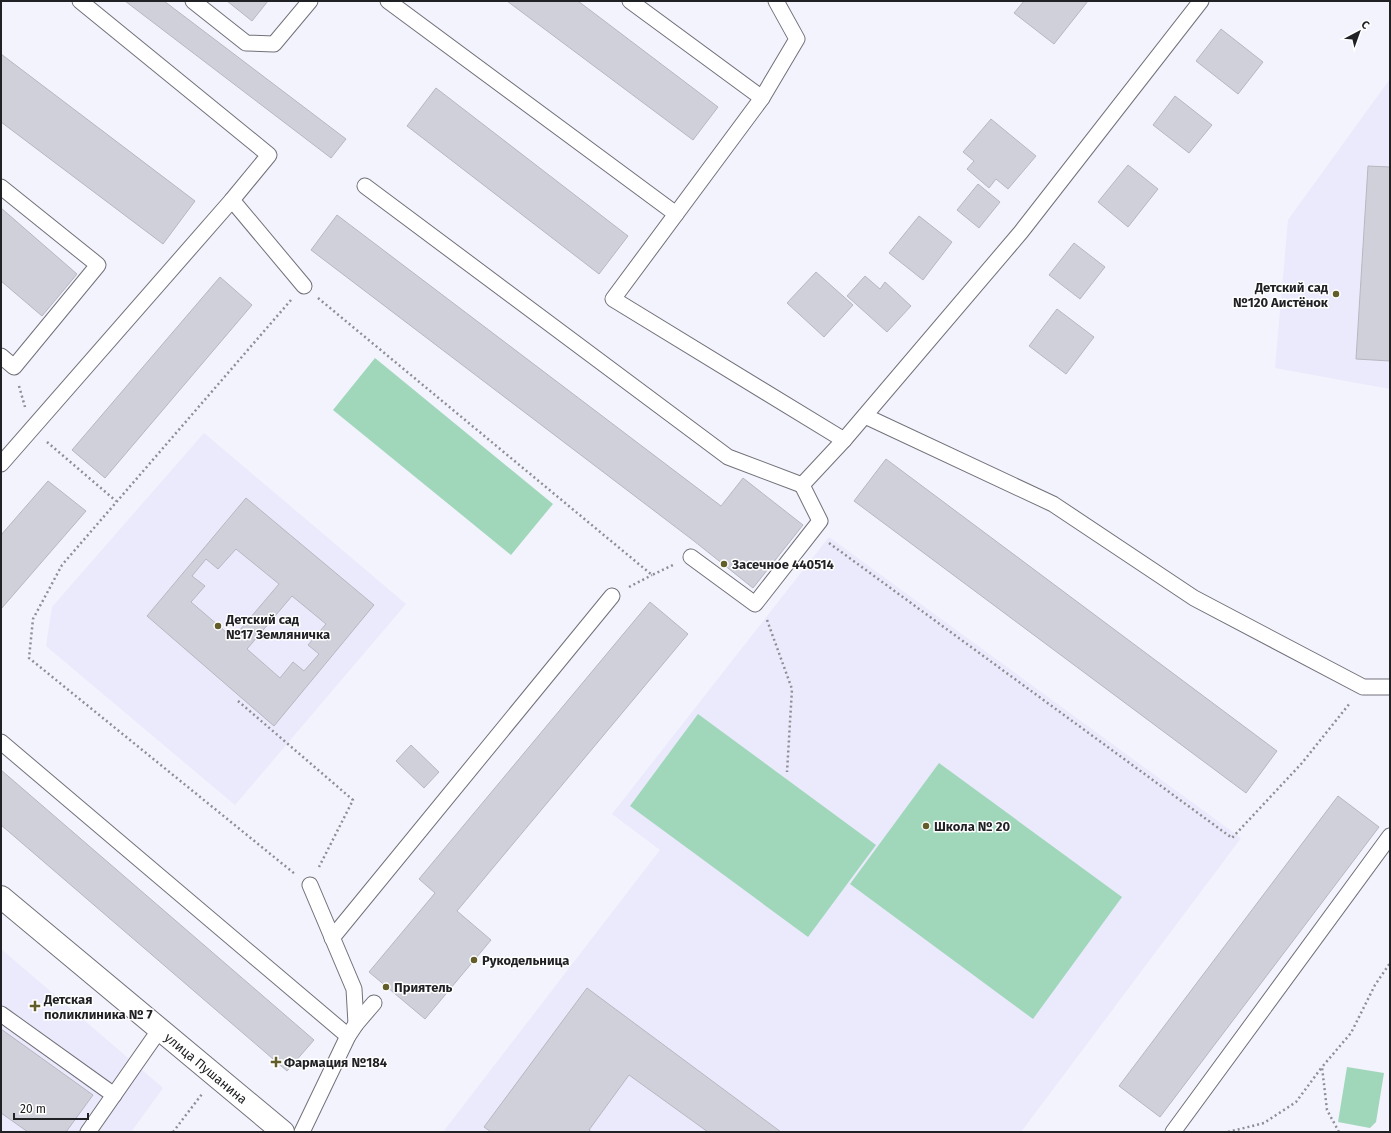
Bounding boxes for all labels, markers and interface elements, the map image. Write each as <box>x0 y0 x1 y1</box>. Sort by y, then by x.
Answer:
north arrow <box>1339 12 1379 52</box>
text: С <box>1359 18 1372 32</box>
place label: Детский сад №120 Аистёнок <box>1233 280 1329 310</box>
marker: Детский сад №120 Аистёнок <box>1331 289 1341 299</box>
place label: Засечное 440514 <box>731 557 834 572</box>
marker: Засечное 440514 <box>719 559 729 569</box>
place label: Детский сад №17 Земляничка <box>225 612 330 642</box>
marker: Детский сад №17 Земляничка <box>213 621 223 631</box>
place label: Школа № 20 <box>934 819 1010 834</box>
marker: Школа № 20 <box>921 821 931 831</box>
place label: Рукодельница <box>482 953 569 968</box>
marker: Рукодельница <box>469 955 479 965</box>
place label: Приятель <box>394 980 453 995</box>
marker: Приятель <box>381 982 391 992</box>
place label: Детская поликлиника № 7 <box>43 992 153 1022</box>
marker: Детская поликлиника № 7 <box>29 1000 41 1012</box>
street label: улица Пушанина <box>162 1029 250 1107</box>
place label: Фармация №184 <box>284 1055 388 1070</box>
marker: Фармация №184 <box>271 1057 281 1067</box>
scale bar <box>14 1095 88 1121</box>
text: 20 m <box>20 1102 46 1116</box>

